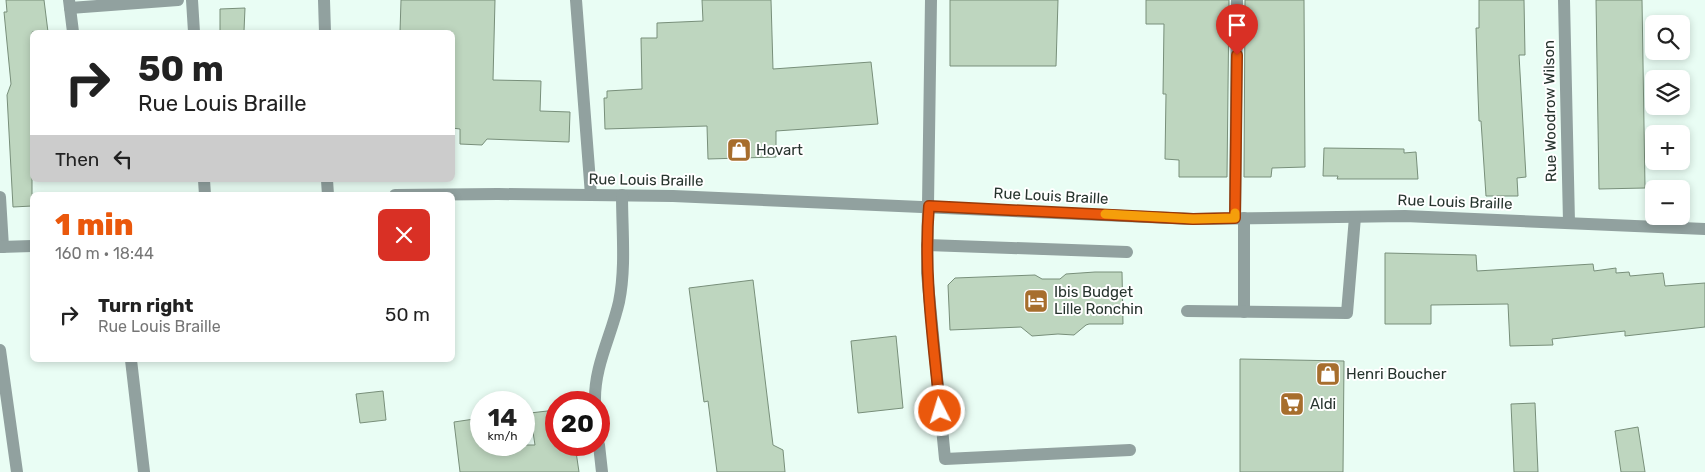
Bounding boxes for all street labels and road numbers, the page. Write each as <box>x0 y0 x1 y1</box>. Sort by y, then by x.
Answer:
street label: Rue Woodrow Wilson <box>1540 40 1560 182</box>
street label: Rue Louis Braille <box>588 170 704 190</box>
street label: Rue Louis Braille <box>993 184 1109 208</box>
street label: Rue Louis Braille <box>1397 191 1513 213</box>

